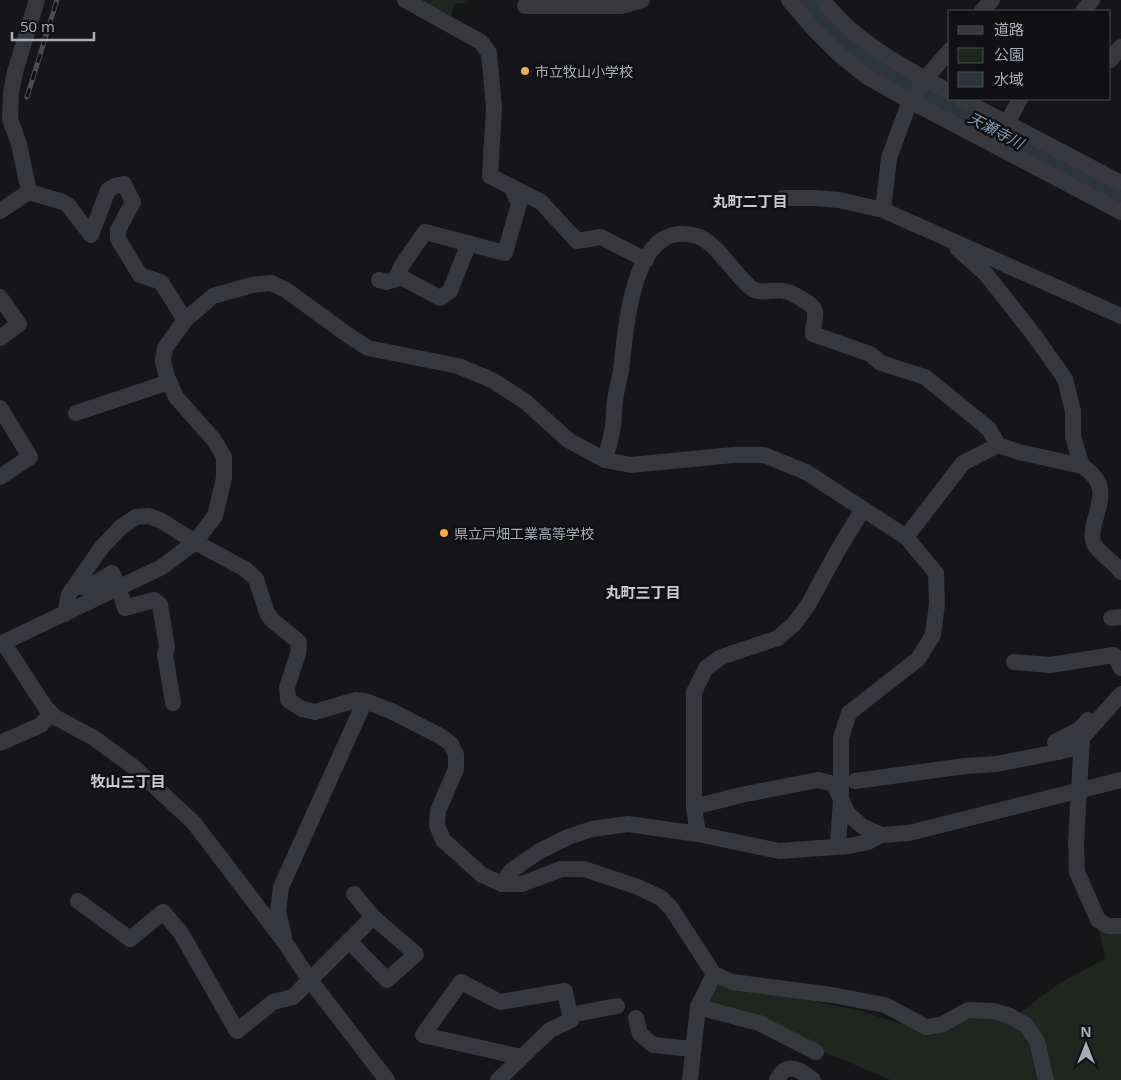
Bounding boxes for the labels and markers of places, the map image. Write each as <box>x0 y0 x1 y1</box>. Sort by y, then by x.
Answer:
place label: 市立牧山小学校 <box>535 62 633 81</box>
marker: 市立牧山小学校 <box>519 65 531 77</box>
place label: 県立戸畑工業高等学校 <box>454 524 594 543</box>
marker: 県立戸畑工業高等学校 <box>438 527 450 539</box>

